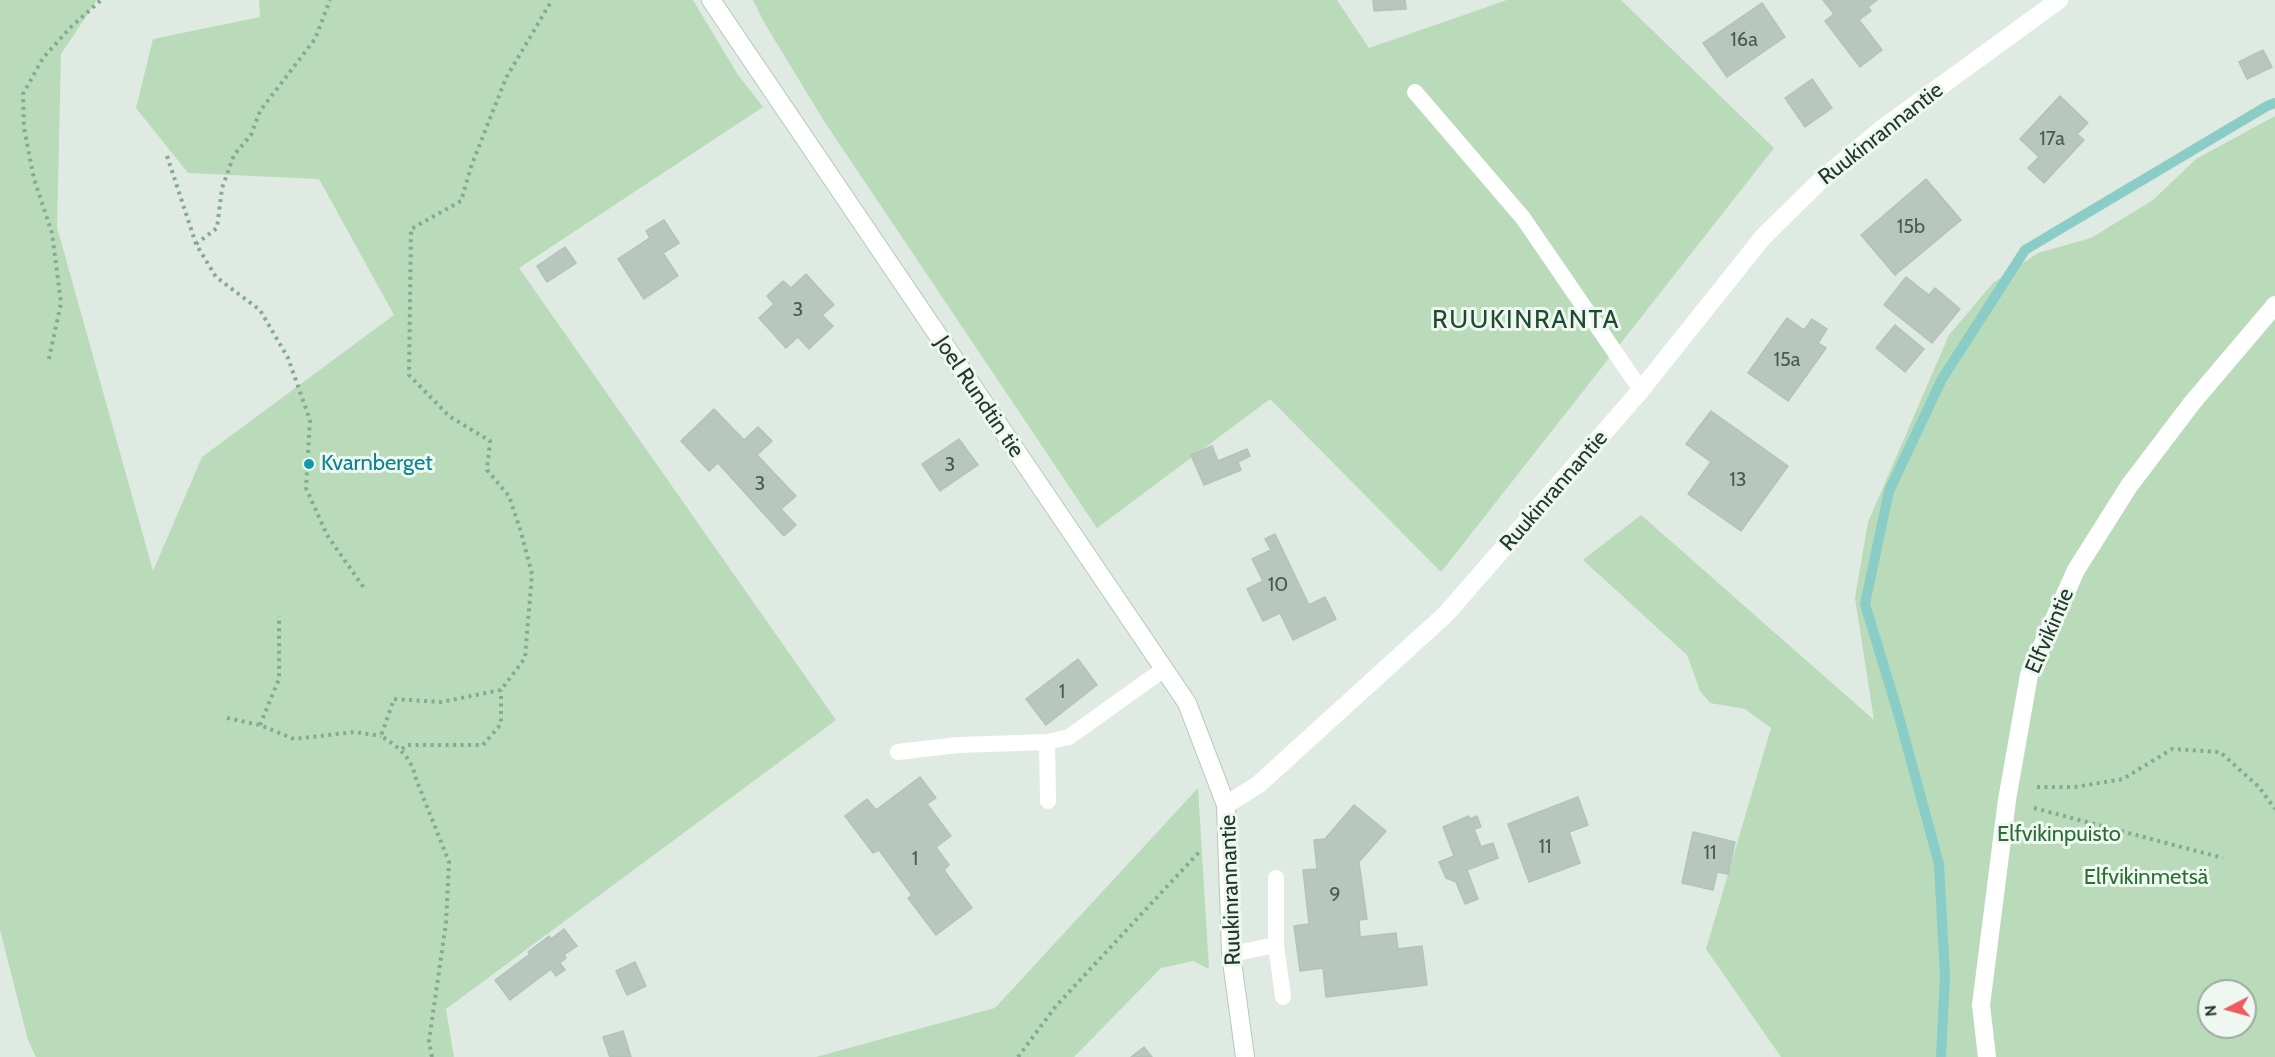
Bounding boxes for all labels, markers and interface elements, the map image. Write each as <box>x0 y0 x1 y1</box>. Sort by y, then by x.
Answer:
house number: 16a <box>1730 28 1758 52</box>
street label: Ruukinrannantie <box>1813 77 1949 191</box>
house number: 17a <box>2039 127 2065 151</box>
house number: 15b <box>1897 215 1925 239</box>
house number: 3 <box>793 298 803 322</box>
district label: RUUKINRANTA <box>1432 304 1620 336</box>
street label: Joel Rundtin tie <box>929 331 1029 463</box>
house number: 15a <box>1774 348 1800 372</box>
street label: Ruukinrannantie <box>1495 425 1613 557</box>
place label: Kvarnberget <box>321 451 433 477</box>
house number: 3 <box>945 453 955 477</box>
marker: Kvarnberget <box>302 457 316 471</box>
house number: 13 <box>1729 468 1747 492</box>
house number: 3 <box>755 472 765 496</box>
house number: 10 <box>1268 573 1288 597</box>
street label: Elfvikintie <box>2020 584 2080 678</box>
house number: 1 <box>1059 680 1065 704</box>
street label: Ruukinrannantie <box>1215 814 1247 966</box>
park label: Elfvikinpuisto <box>1997 822 2121 848</box>
house number: 11 <box>1538 835 1552 859</box>
house number: 11 <box>1703 841 1717 865</box>
house number: 1 <box>912 847 918 871</box>
park label: Elfvikinmetsä <box>2084 865 2208 891</box>
house number: 9 <box>1329 883 1341 907</box>
north arrow <box>2197 979 2257 1039</box>
text: N <box>2201 1004 2221 1017</box>

